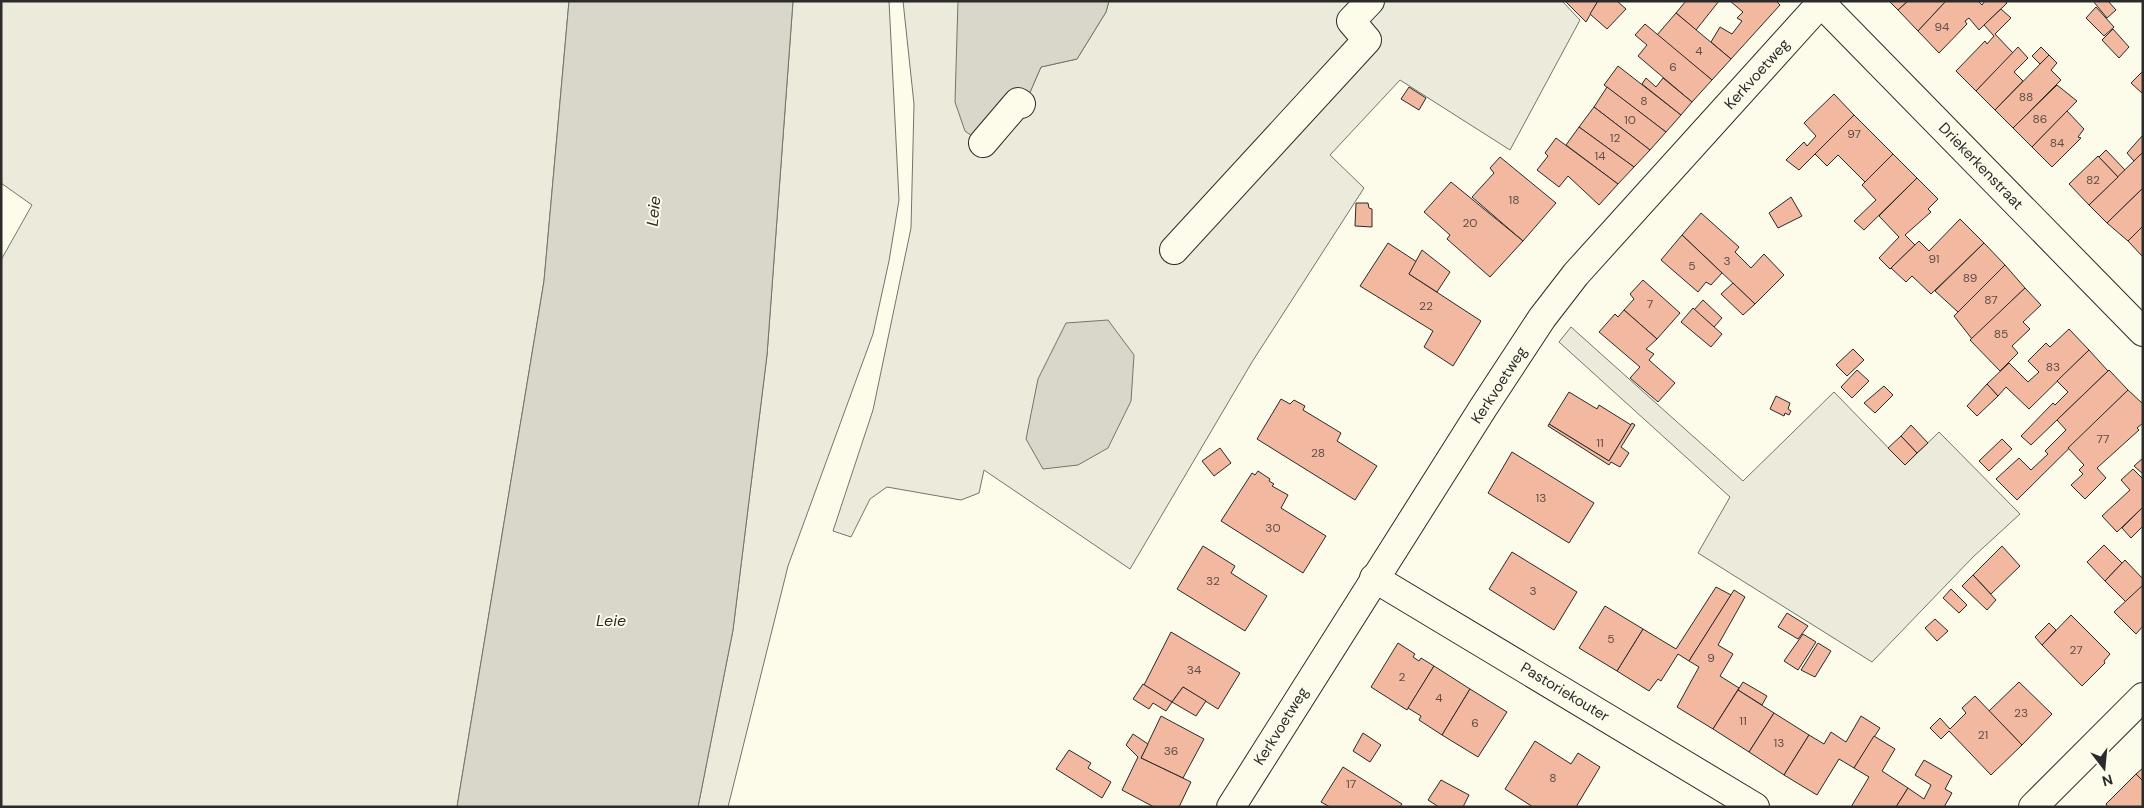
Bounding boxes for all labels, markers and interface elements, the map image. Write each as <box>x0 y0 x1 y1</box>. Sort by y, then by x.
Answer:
house number: 94 <box>1935 19 1949 35</box>
street label: Kerkvoetweg <box>1720 34 1794 114</box>
house number: 4 <box>1695 43 1703 59</box>
house number: 6 <box>1669 59 1677 75</box>
house number: 88 <box>2019 89 2033 105</box>
house number: 8 <box>1640 93 1648 109</box>
house number: 86 <box>2033 111 2047 127</box>
house number: 10 <box>1624 112 1636 128</box>
street label: Driekerkenstraat <box>1934 118 2028 214</box>
house number: 97 <box>1847 126 1861 142</box>
house number: 12 <box>1610 130 1620 146</box>
house number: 84 <box>2050 135 2064 151</box>
house number: 14 <box>1594 148 1606 164</box>
house number: 82 <box>2086 172 2100 188</box>
house number: 18 <box>1508 192 1520 208</box>
water label: Leie <box>641 195 666 227</box>
house number: 20 <box>1462 215 1478 231</box>
house number: 91 <box>1928 251 1940 267</box>
house number: 3 <box>1723 253 1731 269</box>
house number: 5 <box>1688 258 1696 274</box>
house number: 89 <box>1963 270 1977 286</box>
house number: 87 <box>1984 292 1998 308</box>
house number: 7 <box>1647 296 1653 312</box>
house number: 22 <box>1419 298 1433 314</box>
house number: 85 <box>1994 326 2008 342</box>
street label: Kerkvoetweg <box>1467 342 1531 428</box>
house number: 83 <box>2046 359 2060 375</box>
house number: 77 <box>2097 431 2109 447</box>
house number: 11 <box>1596 435 1604 451</box>
house number: 28 <box>1311 445 1325 461</box>
house number: 13 <box>1536 490 1546 506</box>
house number: 30 <box>1265 520 1281 536</box>
house number: 32 <box>1206 573 1220 589</box>
house number: 3 <box>1529 583 1537 599</box>
water label: Leie <box>596 610 626 631</box>
house number: 5 <box>1607 631 1615 647</box>
house number: 27 <box>2069 642 2083 658</box>
house number: 9 <box>1707 650 1715 666</box>
street label: Pastoriekouter <box>1517 658 1613 727</box>
house number: 34 <box>1187 662 1201 678</box>
house number: 2 <box>1399 669 1406 685</box>
street label: Kerkvoetweg <box>1249 683 1313 769</box>
house number: 4 <box>1435 690 1443 706</box>
house number: 23 <box>2014 705 2028 721</box>
house number: 11 <box>1739 713 1747 729</box>
house number: 6 <box>1471 715 1479 731</box>
house number: 21 <box>1978 727 1988 743</box>
house number: 13 <box>1774 735 1784 751</box>
house number: 36 <box>1164 743 1178 759</box>
north arrow <box>2079 743 2129 793</box>
house number: 8 <box>1549 770 1557 786</box>
text: N <box>2100 770 2115 791</box>
house number: 17 <box>1346 776 1356 792</box>

